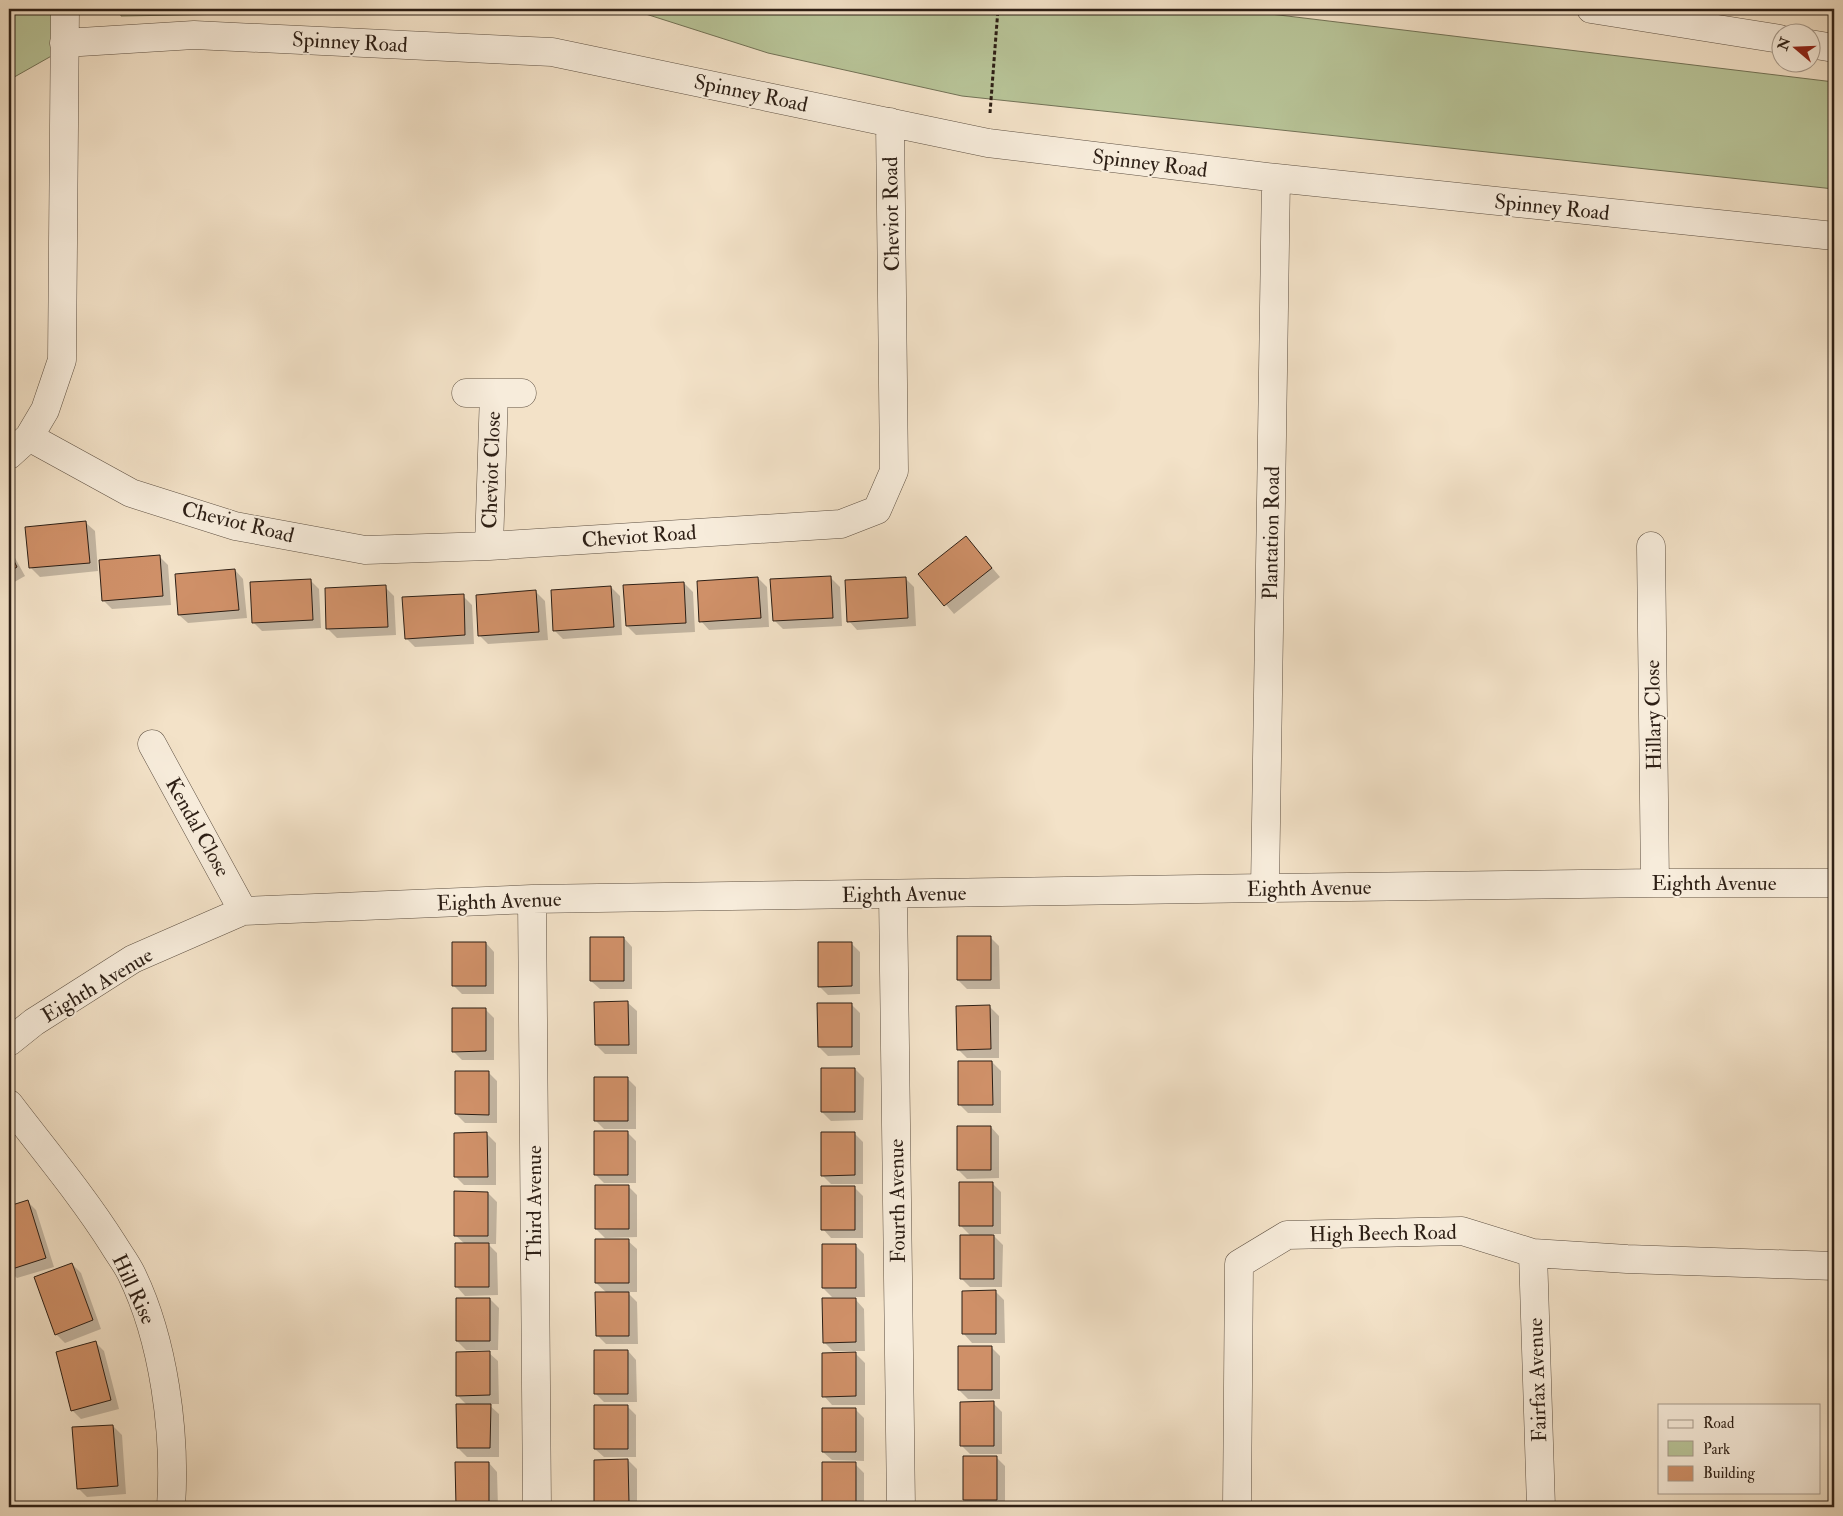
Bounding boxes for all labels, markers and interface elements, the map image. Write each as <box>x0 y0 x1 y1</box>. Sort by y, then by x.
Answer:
north arrow <box>1770 22 1820 72</box>
street label: Spinney Road <box>291 26 409 59</box>
text: N <box>1774 35 1794 54</box>
street label: Spinney Road <box>691 68 811 119</box>
street label: Spinney Road <box>1091 143 1210 184</box>
street label: Cheviot Road <box>877 156 906 272</box>
street label: Spinney Road <box>1493 188 1612 227</box>
street label: Cheviot Close <box>476 410 507 529</box>
street label: Plantation Road <box>1257 465 1286 600</box>
street label: Cheviot Road <box>179 495 298 550</box>
street label: Cheviot Road <box>581 519 698 554</box>
street label: Hillary Close <box>1639 659 1668 770</box>
street label: Kendal Close <box>159 773 236 882</box>
street label: Eighth Avenue <box>1652 870 1777 897</box>
street label: Eighth Avenue <box>1246 874 1372 903</box>
street label: Eighth Avenue <box>841 880 967 909</box>
street label: Eighth Avenue <box>436 886 562 917</box>
street label: Eighth Avenue <box>37 942 158 1029</box>
street label: Fourth Avenue <box>883 1138 912 1263</box>
street label: Third Avenue <box>521 1145 548 1261</box>
street label: High Beech Road <box>1309 1219 1458 1248</box>
street label: Hill Rise <box>106 1250 162 1329</box>
street label: Fairfax Avenue <box>1522 1317 1553 1443</box>
legend <box>1658 1404 1820 1494</box>
text: Road <box>1703 1414 1735 1433</box>
text: Park <box>1703 1440 1730 1459</box>
text: Building <box>1703 1464 1755 1483</box>

